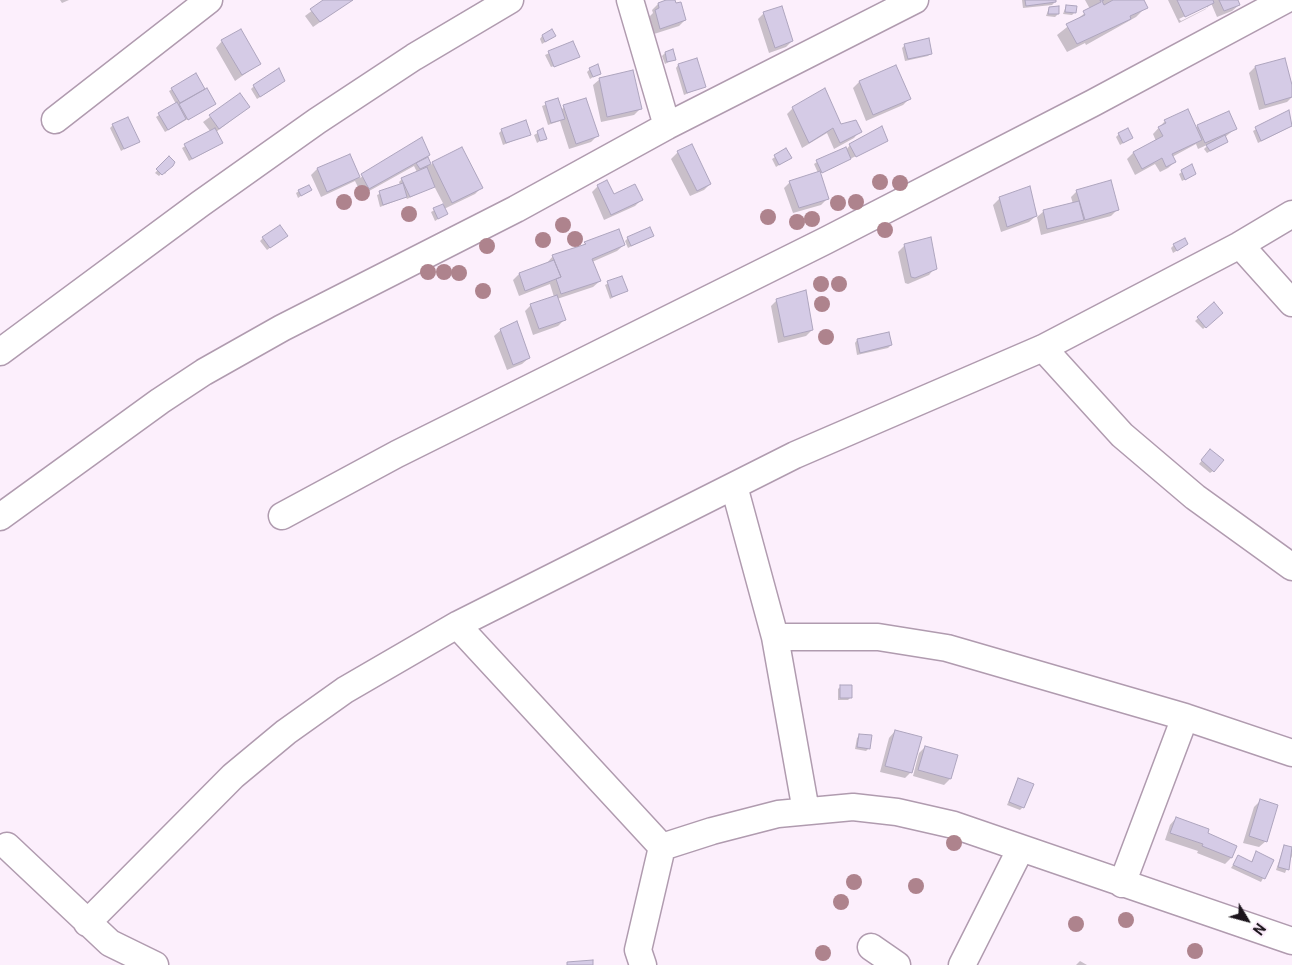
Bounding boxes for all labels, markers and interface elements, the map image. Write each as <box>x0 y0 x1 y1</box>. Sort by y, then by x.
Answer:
north arrow <box>1222 895 1272 945</box>
text: N <box>1250 920 1268 938</box>

